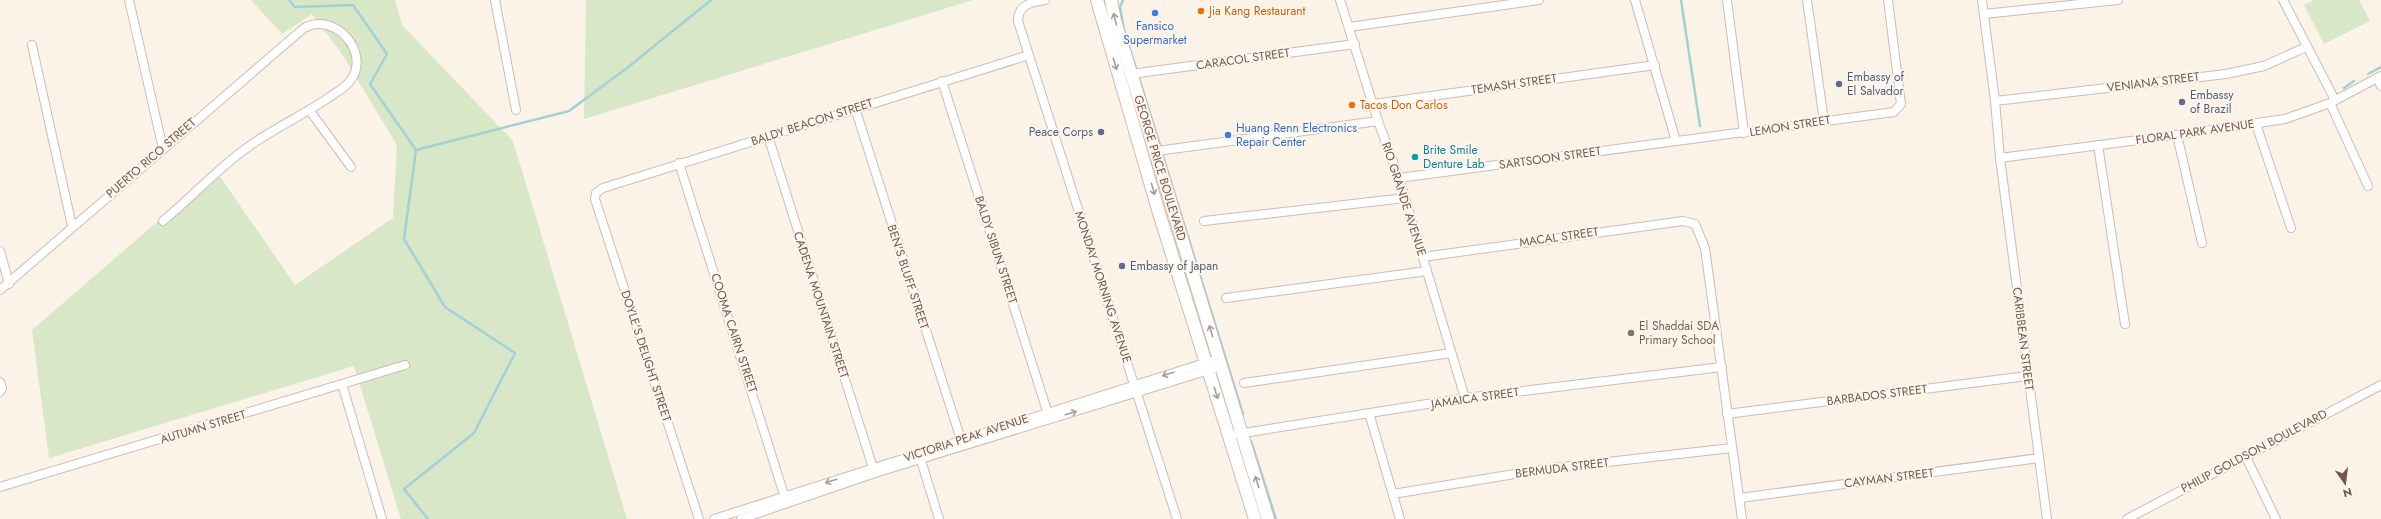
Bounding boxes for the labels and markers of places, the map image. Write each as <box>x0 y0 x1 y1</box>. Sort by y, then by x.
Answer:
place label: Jia Kang Restaurant <box>1207 2 1306 20</box>
marker: Jia Kang Restaurant <box>1196 6 1206 16</box>
marker: Fansico Supermarket <box>1150 8 1160 18</box>
place label: Fansico Supermarket <box>1123 17 1187 49</box>
place label: Embassy of El Salvador <box>1847 68 1905 100</box>
marker: Embassy of El Salvador <box>1834 79 1844 89</box>
place label: Embassy of Brazil <box>2190 86 2234 118</box>
place label: Tacos Don Carlos <box>1360 96 1448 114</box>
marker: Embassy of Brazil <box>2177 97 2187 107</box>
marker: Tacos Don Carlos <box>1347 100 1357 110</box>
place label: Huang Renn Electronics Repair Center <box>1236 119 1357 151</box>
place label: Peace Corps <box>1029 123 1093 141</box>
marker: Peace Corps <box>1096 127 1106 137</box>
marker: Huang Renn Electronics Repair Center <box>1223 130 1233 140</box>
place label: Brite Smile Denture Lab <box>1423 141 1485 173</box>
marker: Brite Smile Denture Lab <box>1410 152 1420 162</box>
place label: Embassy of Japan <box>1130 257 1218 275</box>
marker: Embassy of Japan <box>1117 261 1127 271</box>
place label: El Shaddai SDA Primary School <box>1639 317 1719 349</box>
marker: El Shaddai SDA Primary School <box>1626 328 1636 338</box>

